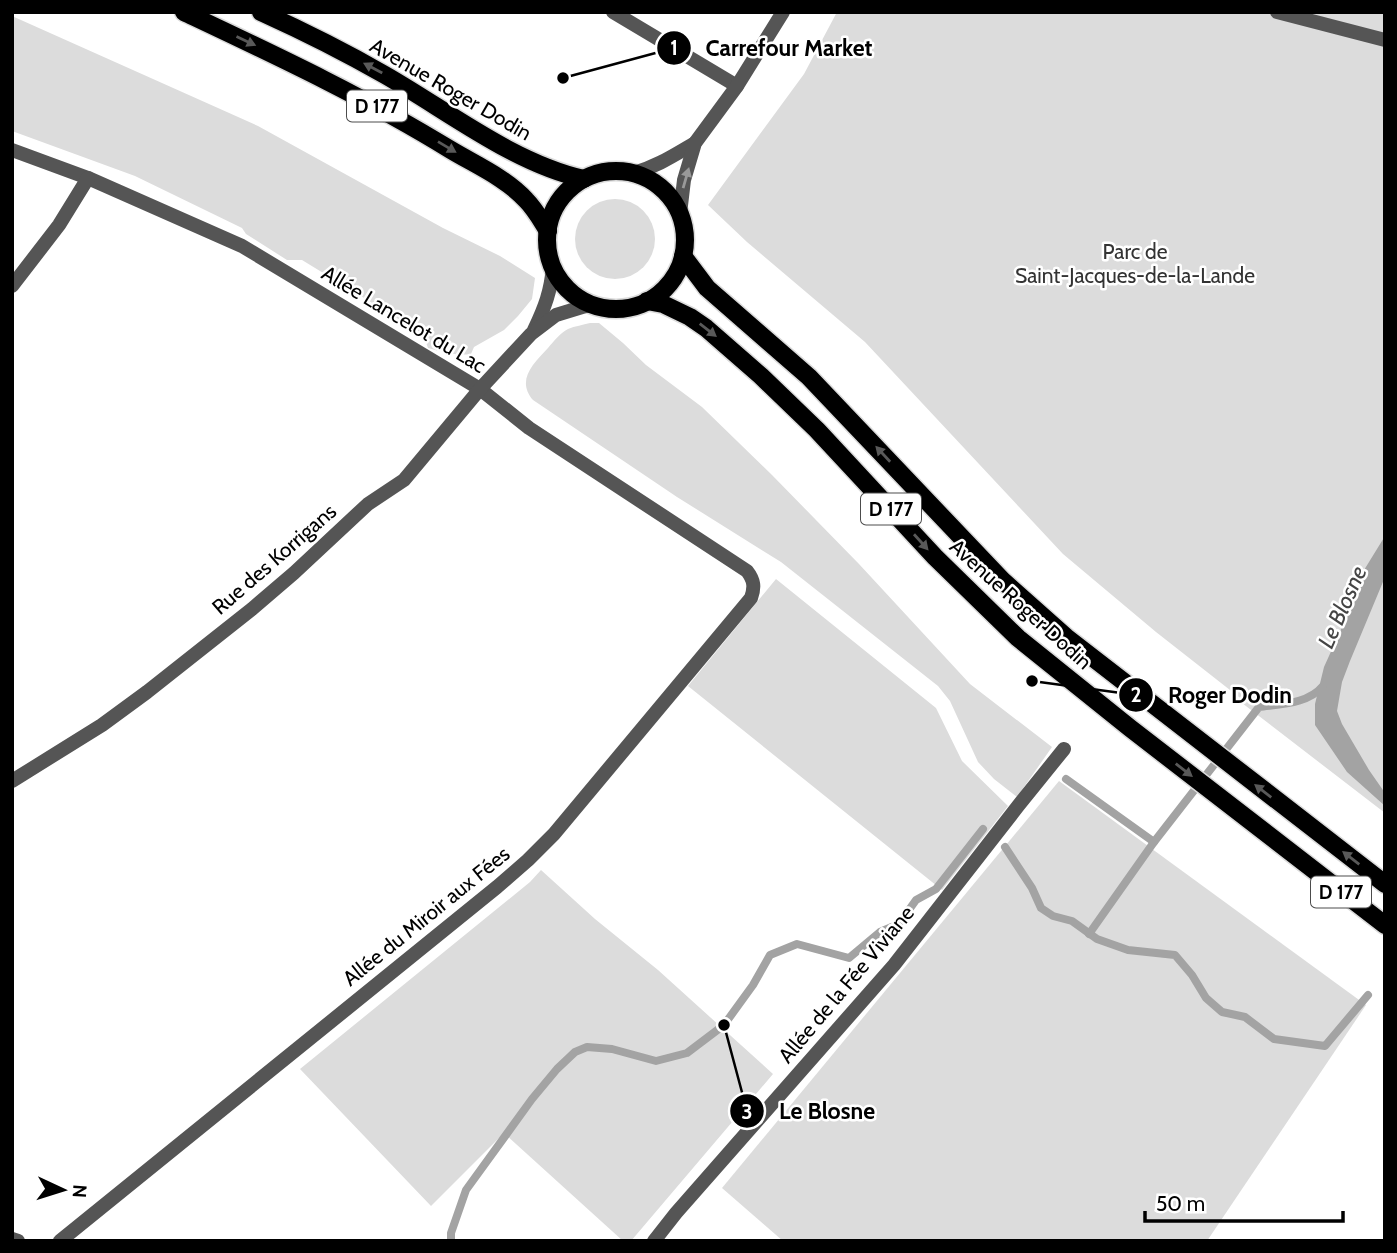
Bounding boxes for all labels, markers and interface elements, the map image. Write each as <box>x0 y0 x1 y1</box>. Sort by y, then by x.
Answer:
callout: Carrefour Market <box>657 26 887 70</box>
street label: Avenue Roger Dodin <box>366 33 536 145</box>
text: Carrefour Market <box>705 34 873 62</box>
one-way arrow <box>236 35 256 47</box>
text: 1 <box>670 35 678 60</box>
one-way arrow <box>362 63 382 75</box>
road number: D 177 <box>347 90 407 122</box>
one-way arrow <box>437 141 456 154</box>
one-way arrow <box>681 167 691 188</box>
park label: Parc de Saint-Jacques-de-la-Lande <box>1015 239 1255 288</box>
street label: Allée Lancelot du Lac <box>317 260 491 378</box>
one-way arrow <box>699 322 717 337</box>
one-way arrow <box>876 446 892 463</box>
road number: D 177 <box>861 494 921 524</box>
street label: Rue des Korrigans <box>207 498 341 620</box>
one-way arrow <box>913 533 929 551</box>
street label: Avenue Roger Dodin <box>945 534 1097 674</box>
water label: Le Blosne <box>1312 562 1372 652</box>
callout: Roger Dodin <box>1119 673 1306 717</box>
text: Roger Dodin <box>1168 681 1292 709</box>
text: 2 <box>1130 682 1142 707</box>
one-way arrow <box>1174 763 1192 778</box>
one-way arrow <box>1255 783 1273 798</box>
street label: Allée du Miroir aux Fées <box>338 841 515 991</box>
one-way arrow <box>1342 852 1360 866</box>
road number: D 177 <box>1311 876 1371 908</box>
street label: Allée de la Fée Viviane <box>773 900 919 1068</box>
callout: Le Blosne <box>730 1089 888 1133</box>
text: Le Blosne <box>779 1097 875 1125</box>
text: 3 <box>741 1099 753 1124</box>
north arrow <box>28 1155 98 1225</box>
scale bar <box>1145 1180 1343 1224</box>
text: N <box>68 1184 91 1199</box>
text: 50 m <box>1156 1191 1205 1216</box>

